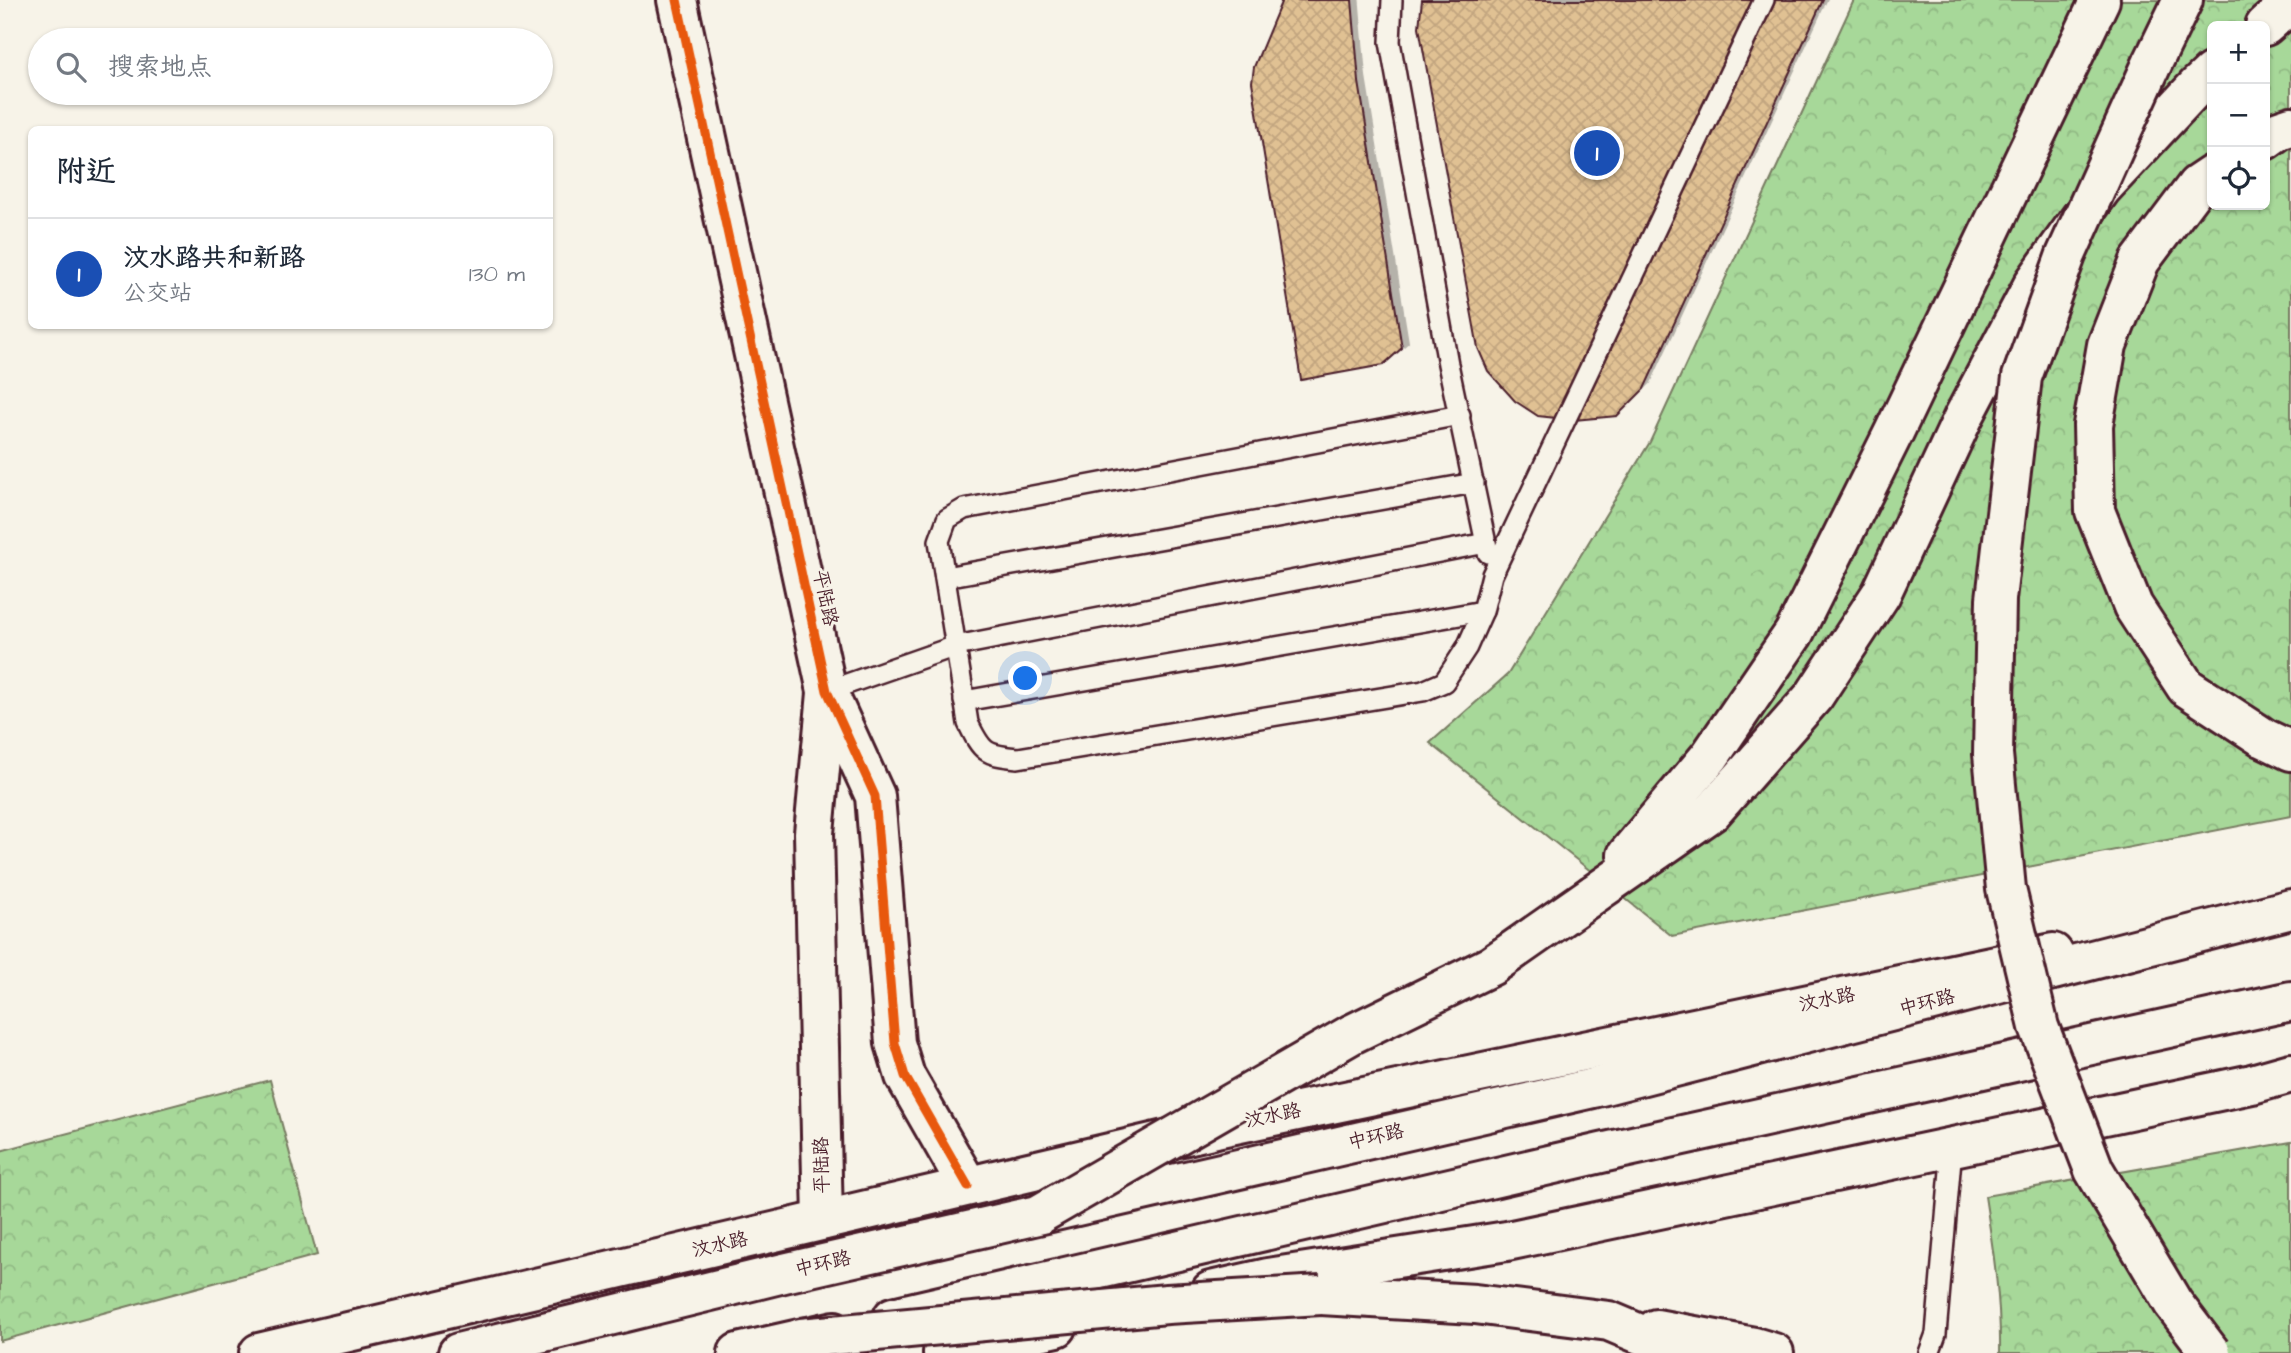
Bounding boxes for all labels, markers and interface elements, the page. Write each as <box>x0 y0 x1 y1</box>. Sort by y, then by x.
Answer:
map controls <box>2207 21 2270 210</box>
button: + <box>2207 21 2270 84</box>
search box <box>28 28 553 105</box>
icon: search <box>52 48 90 86</box>
text: 搜索地点 <box>108 49 212 85</box>
button: − <box>2207 84 2270 147</box>
pin: 1 <box>1574 127 1620 179</box>
button: locate <box>2207 147 2270 210</box>
text: 附近 <box>56 151 116 193</box>
text: 汶水路共和新路 <box>123 240 305 276</box>
text: 1 <box>78 258 80 290</box>
text: 130 m <box>469 258 525 290</box>
text: 公交站 <box>123 277 192 309</box>
street label: 平陆路 <box>806 567 844 629</box>
your location <box>1008 661 1042 695</box>
street label: 汶水路 <box>1796 981 1858 1019</box>
street label: 中环路 <box>1896 983 1958 1023</box>
street label: 汶水路 <box>1242 1097 1304 1135</box>
street label: 中环路 <box>1345 1117 1407 1157</box>
street label: 平陆路 <box>808 1136 836 1194</box>
street label: 汶水路 <box>689 1225 751 1265</box>
street label: 中环路 <box>792 1244 854 1284</box>

